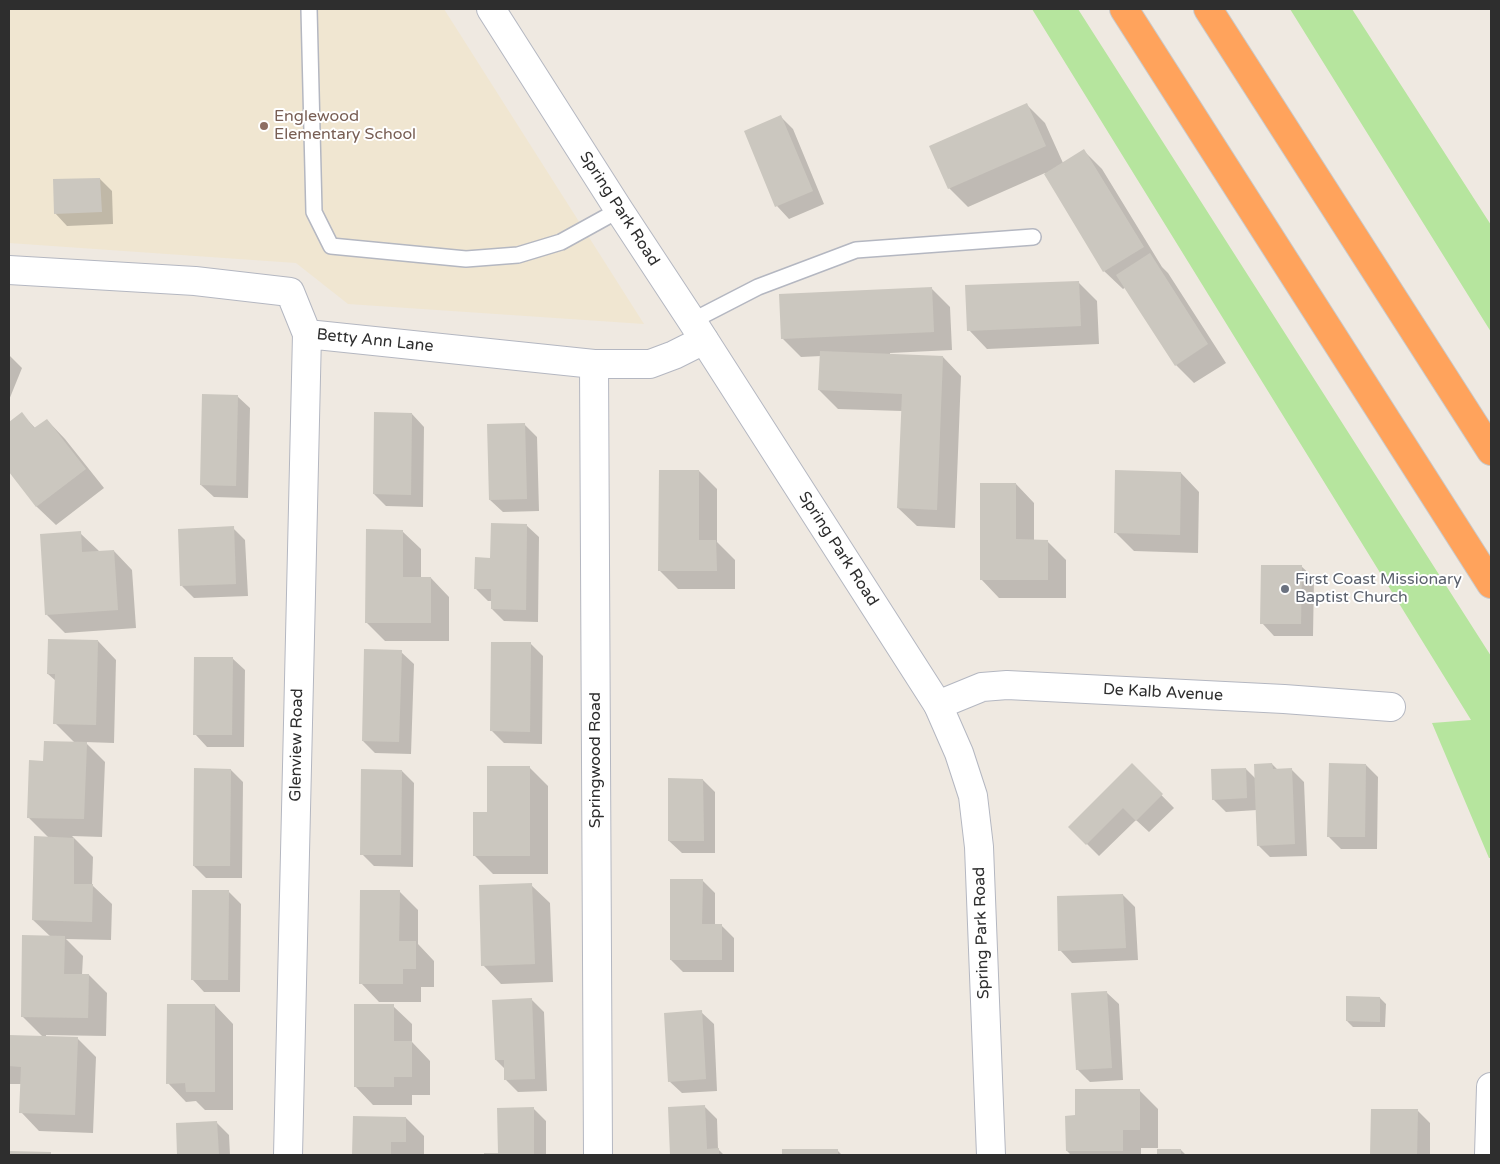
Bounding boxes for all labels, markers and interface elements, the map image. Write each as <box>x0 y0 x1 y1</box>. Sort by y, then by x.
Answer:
place label: Englewood Elementary School <box>274 107 416 145</box>
marker: Englewood Elementary School <box>258 120 270 132</box>
street label: Spring Park Road <box>575 148 663 270</box>
street label: Betty Ann Lane <box>316 325 434 357</box>
street label: Spring Park Road <box>794 488 882 610</box>
place label: First Coast Missionary Baptist Church <box>1295 570 1462 608</box>
marker: First Coast Missionary Baptist Church <box>1279 583 1291 595</box>
street label: De Kalb Avenue <box>1103 680 1223 706</box>
street label: Glenview Road <box>286 688 308 802</box>
street label: Springwood Road <box>586 692 606 828</box>
street label: Spring Park Road <box>970 866 994 1000</box>

